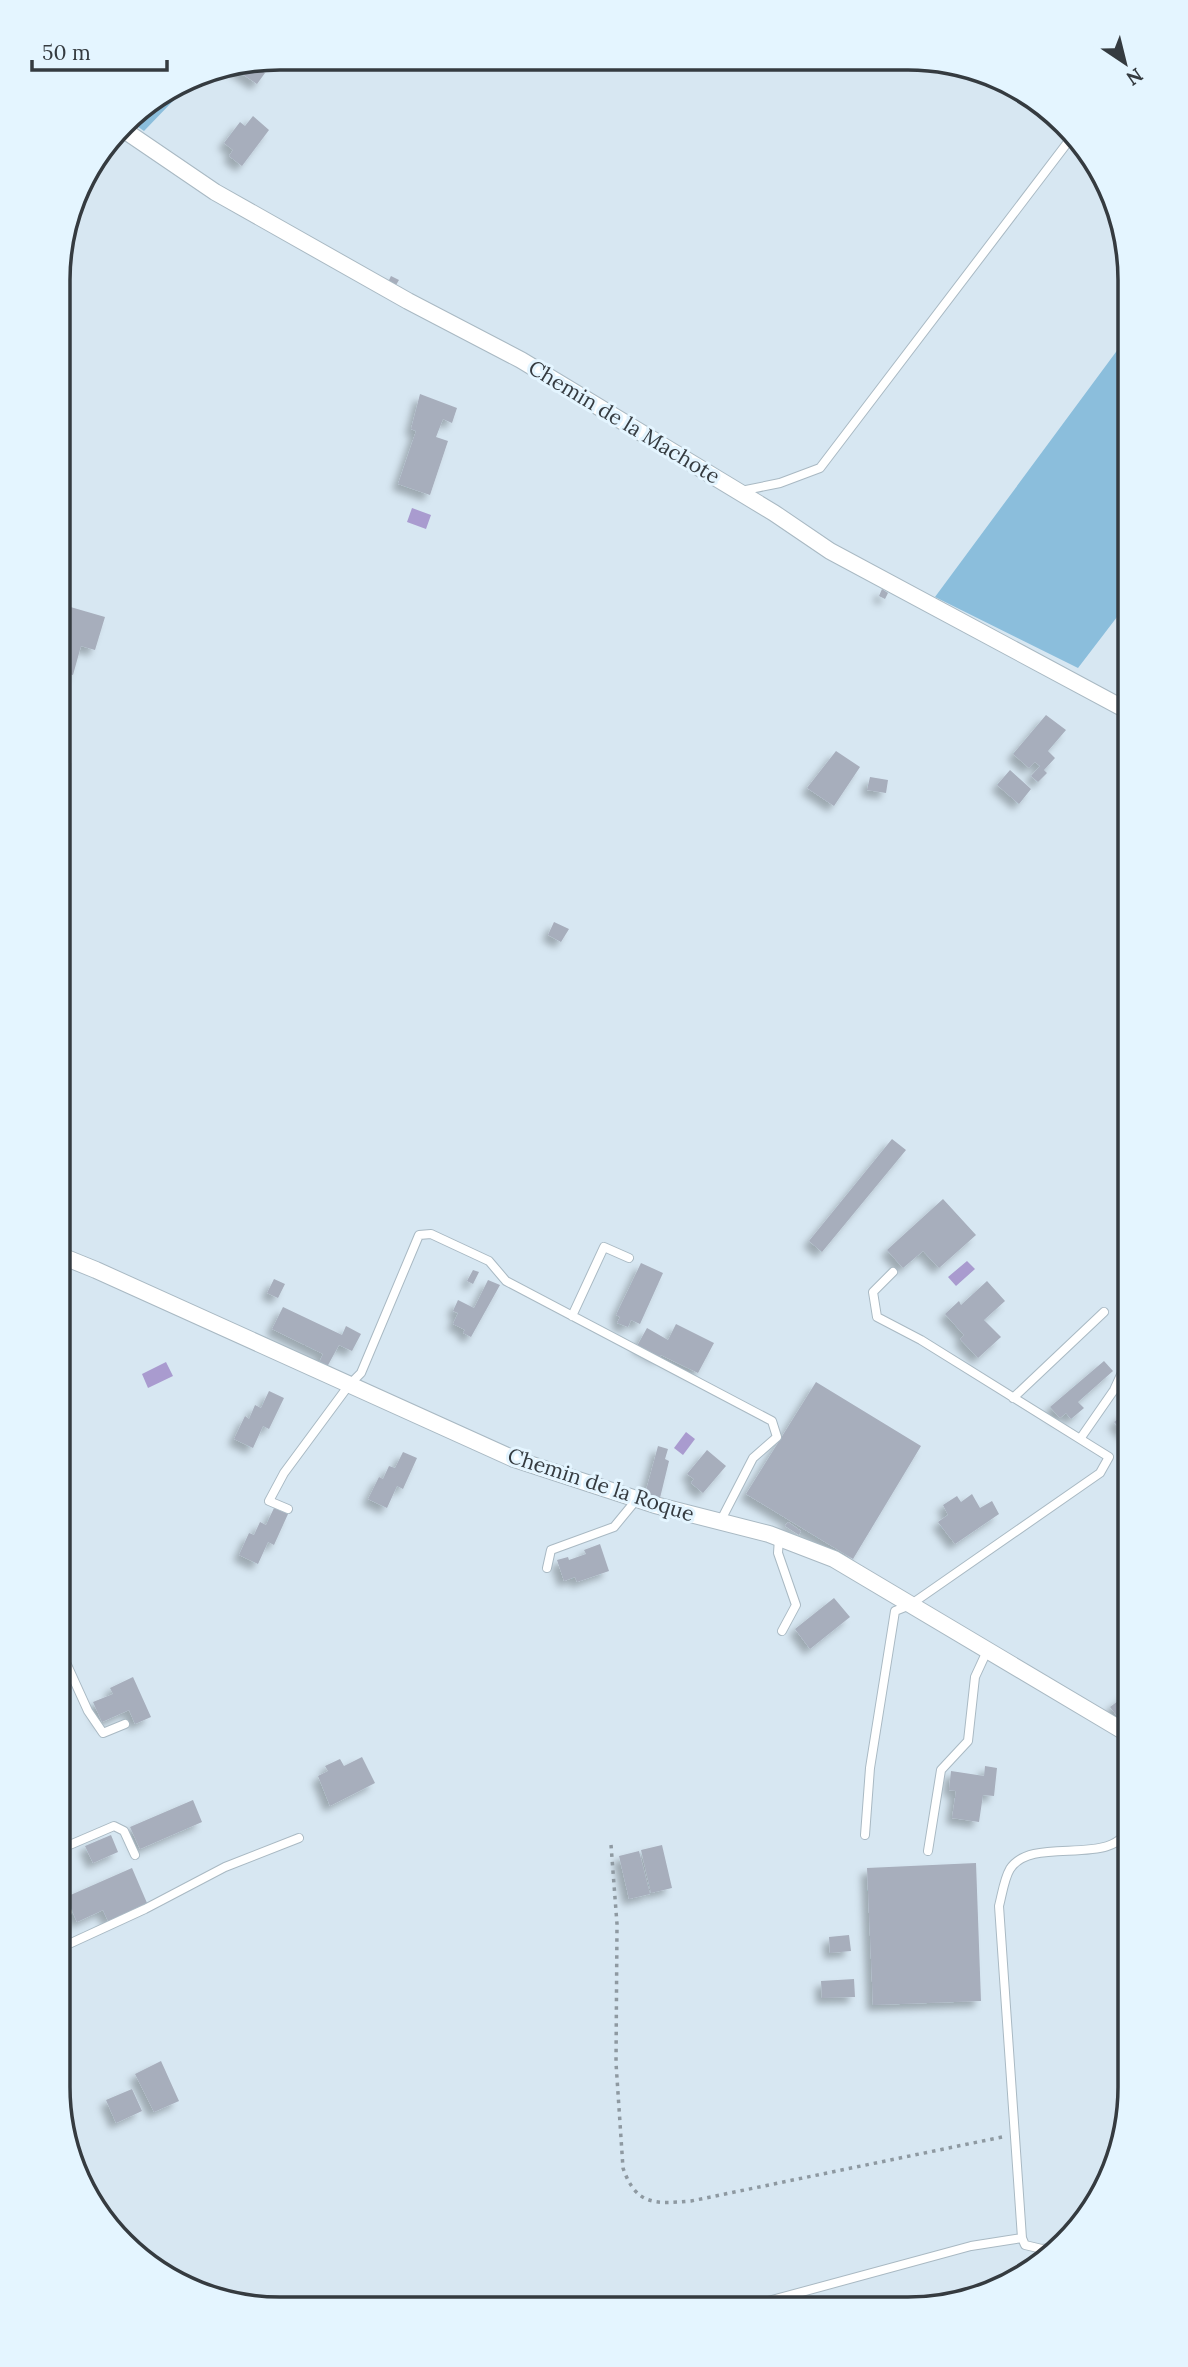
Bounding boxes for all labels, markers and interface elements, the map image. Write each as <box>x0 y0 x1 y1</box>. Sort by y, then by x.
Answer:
scale bar <box>32 28 166 72</box>
north arrow <box>1090 28 1160 98</box>
text: 50 m <box>42 39 91 66</box>
text: N <box>1122 63 1148 91</box>
street label: Chemin de la Machote <box>524 354 725 489</box>
street label: Chemin de la Roque <box>505 1442 698 1527</box>

